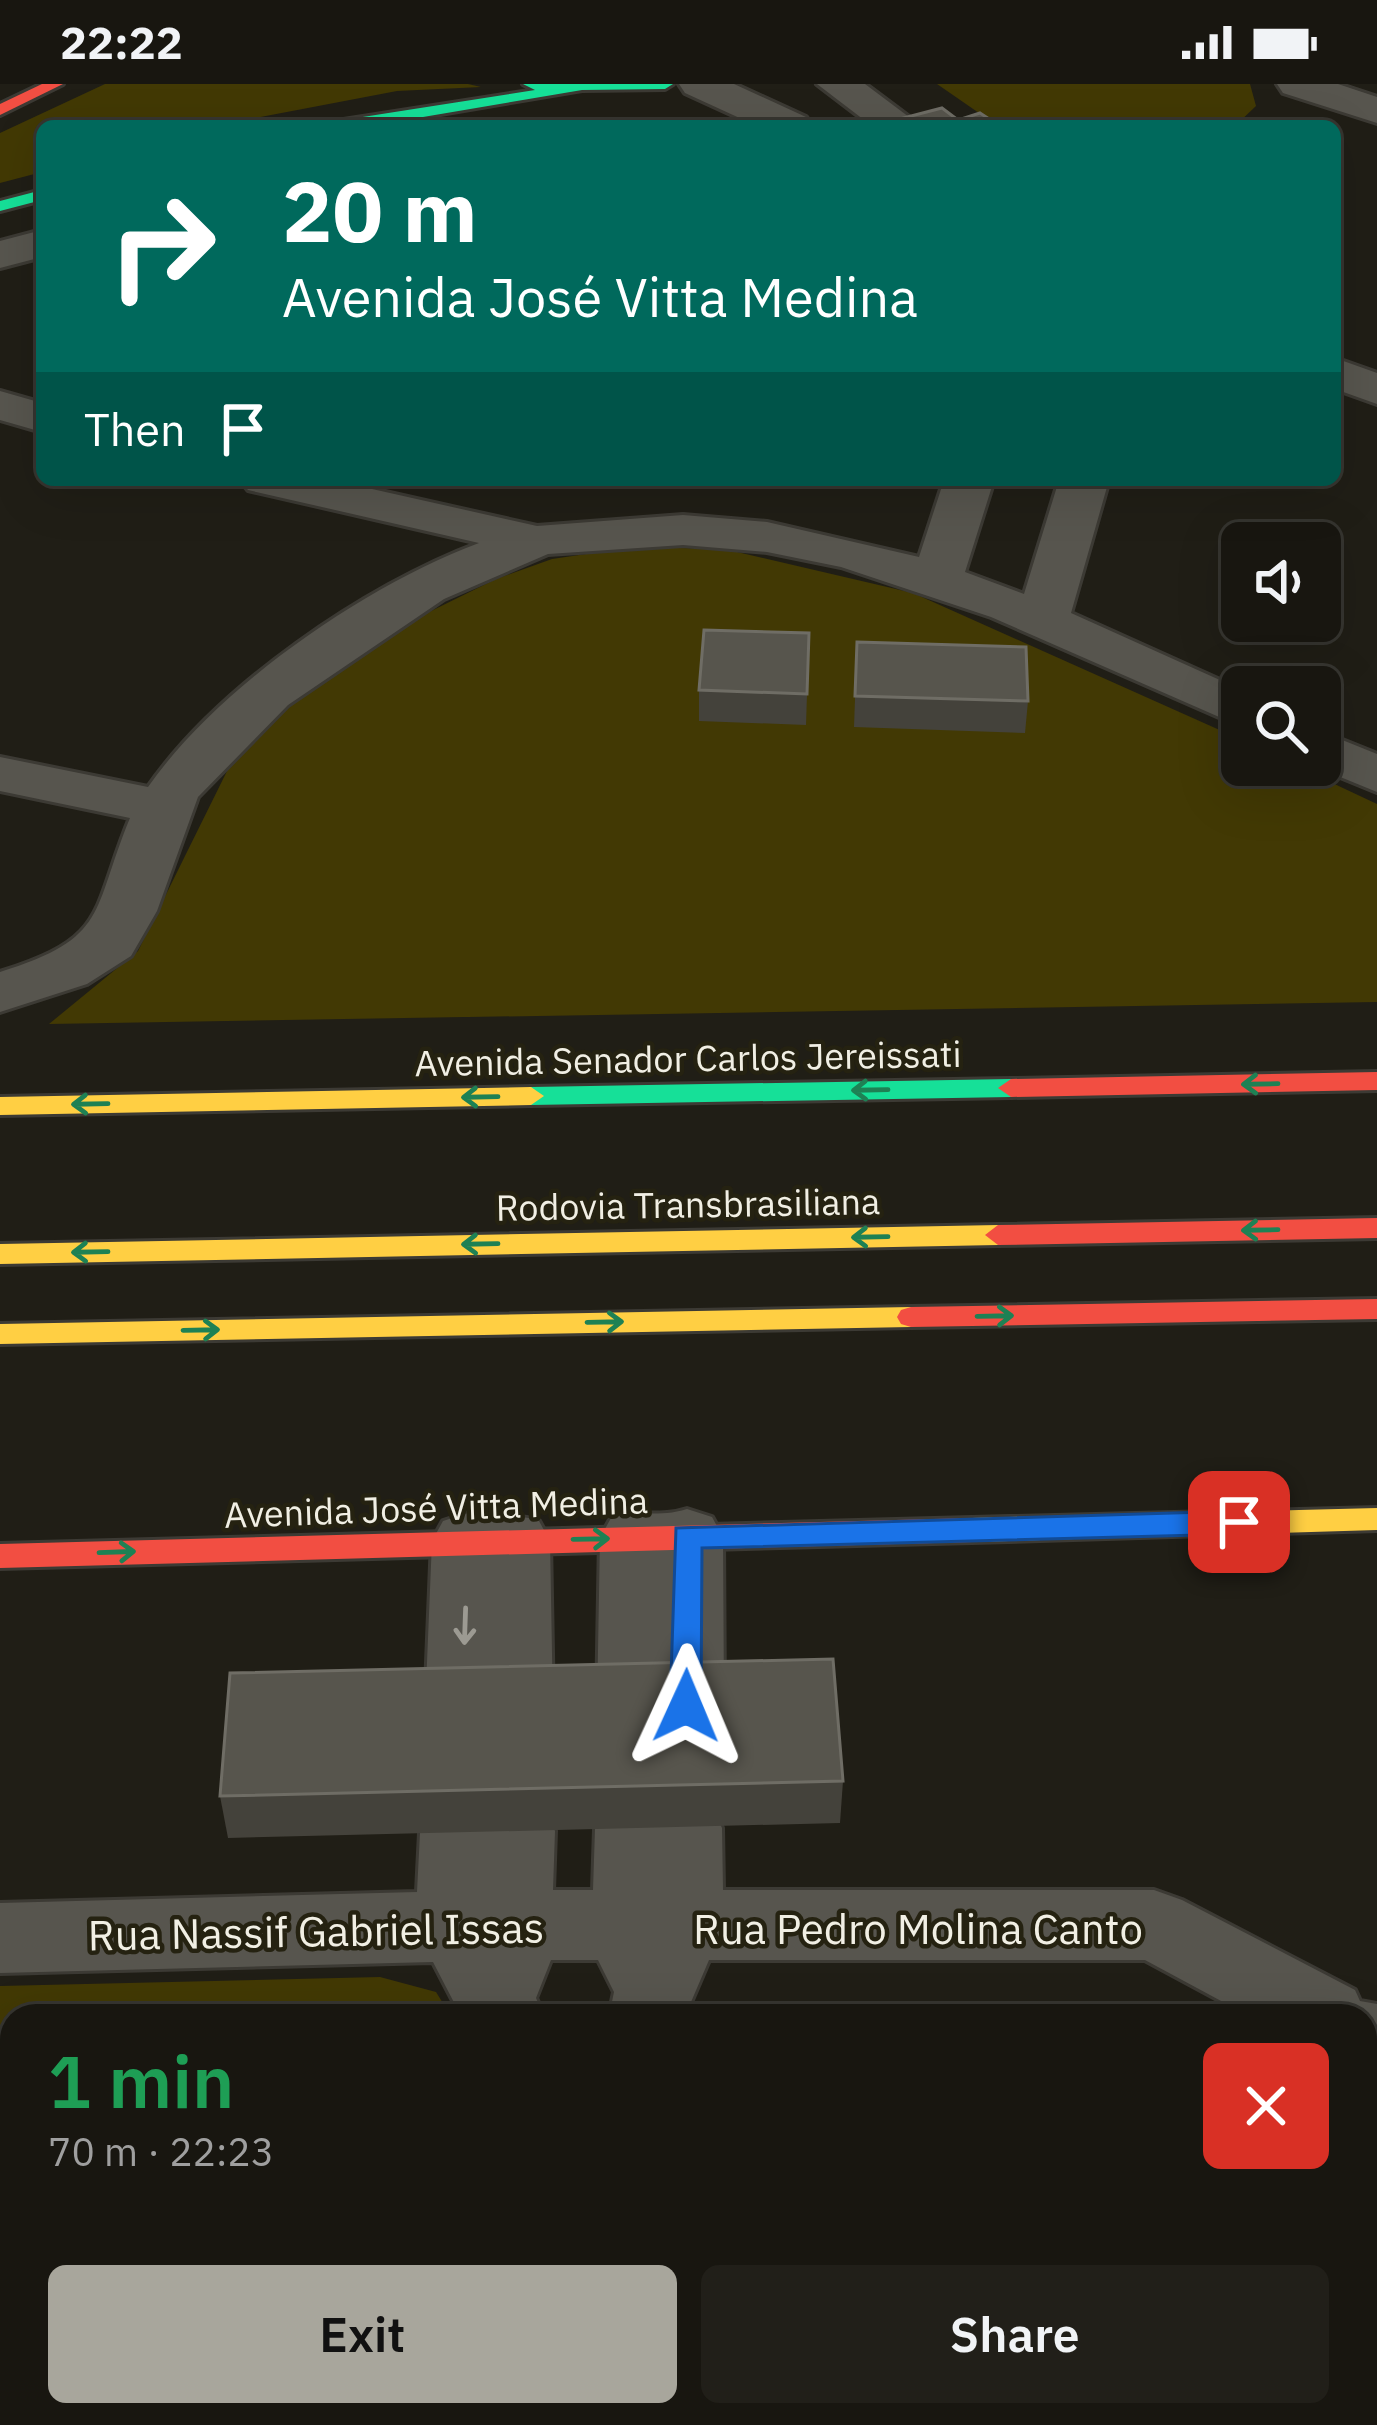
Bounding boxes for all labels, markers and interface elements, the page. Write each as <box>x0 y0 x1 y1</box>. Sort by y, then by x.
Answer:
text: 22:22 <box>60 13 183 71</box>
text: 20 m <box>282 156 478 265</box>
icon: right <box>84 168 240 324</box>
text: Avenida José Vitta Medina <box>282 262 918 332</box>
icon: arrive <box>210 396 276 462</box>
text: Then <box>84 400 186 458</box>
map controls <box>1221 522 1341 786</box>
button: sound <box>1221 522 1341 642</box>
button: search <box>1221 666 1341 786</box>
street label: Avenida Senador Carlos Jereissati <box>414 1030 962 1086</box>
one-way arrow <box>1241 1072 1280 1095</box>
one-way arrow <box>851 1079 890 1102</box>
one-way arrow <box>461 1086 500 1109</box>
one-way arrow <box>71 1093 110 1116</box>
street label: Rodovia Transbrasiliana <box>495 1177 881 1231</box>
one-way arrow <box>1241 1218 1280 1241</box>
one-way arrow <box>851 1225 890 1248</box>
one-way arrow <box>461 1232 500 1255</box>
one-way arrow <box>71 1241 110 1263</box>
one-way arrow <box>975 1304 1014 1327</box>
one-way arrow <box>585 1311 624 1334</box>
one-way arrow <box>181 1318 220 1341</box>
pin <box>1188 1471 1290 1573</box>
street label: Avenida José Vitta Medina <box>223 1476 649 1538</box>
icon: arrive <box>1206 1489 1272 1555</box>
one-way arrow <box>571 1527 610 1550</box>
one-way arrow <box>97 1540 136 1563</box>
one-way arrow <box>454 1606 477 1645</box>
position arrow <box>623 1643 749 1769</box>
street label: Rua Nassif Gabriel Issas <box>87 1900 545 1962</box>
street label: Rua Pedro Molina Canto <box>693 1901 1143 1956</box>
text: 1 min <box>48 2034 234 2128</box>
button: close <box>1203 2043 1329 2169</box>
text: 70 m · 22:23 <box>48 2126 274 2177</box>
button: Exit <box>48 2265 677 2403</box>
button: Share <box>701 2265 1329 2403</box>

